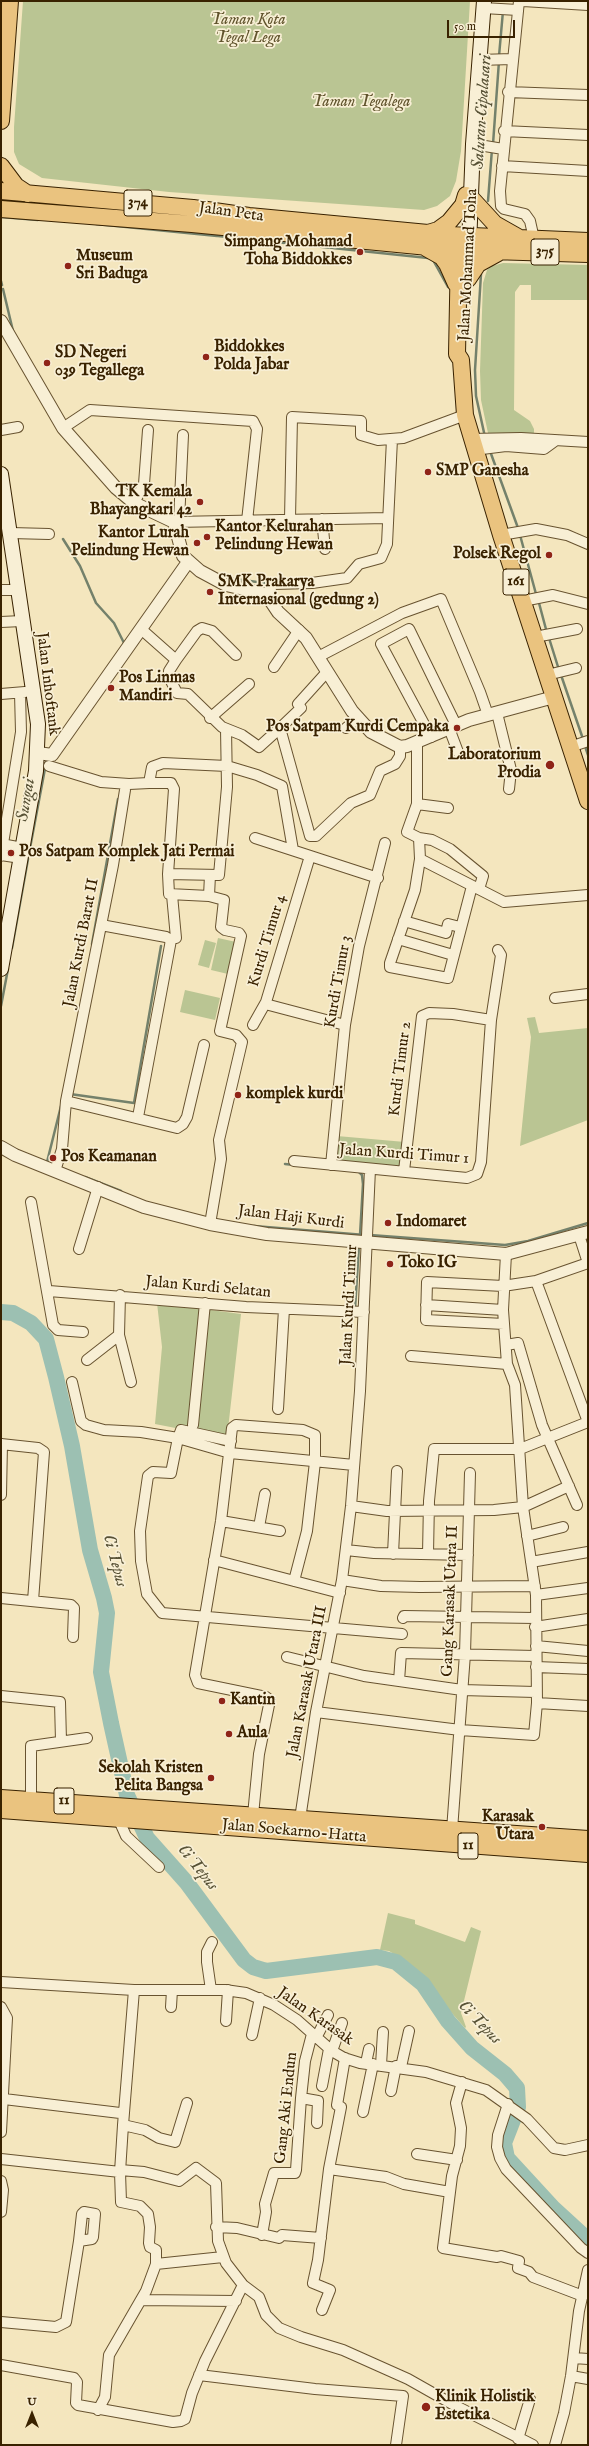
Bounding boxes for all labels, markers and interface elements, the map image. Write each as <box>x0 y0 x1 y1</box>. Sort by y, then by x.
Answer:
park label: Taman Kota Tegal Lega <box>210 11 286 49</box>
scale bar <box>449 12 517 38</box>
text: 50 m <box>454 19 476 34</box>
water label: Saluran Cipalasari <box>469 54 497 170</box>
park label: Taman Tegalega <box>312 93 410 113</box>
street label: Jalan Mohammad Toha <box>455 188 483 342</box>
road number: 374 <box>124 190 152 216</box>
street label: Jalan Peta <box>197 199 265 227</box>
place label: Simpang Mohamad Toha Biddokkes <box>224 233 352 271</box>
road number: 375 <box>531 239 559 265</box>
place label: Museum Sri Baduga <box>76 247 148 285</box>
marker: Simpang Mohamad Toha Biddokkes <box>355 247 365 257</box>
marker: Museum Sri Baduga <box>63 261 73 271</box>
place label: Biddokkes Polda Jabar <box>214 338 289 376</box>
place label: SD Negeri 039 Tegallega <box>55 344 144 382</box>
marker: Biddokkes Polda Jabar <box>201 352 211 362</box>
marker: SD Negeri 039 Tegallega <box>42 358 52 368</box>
place label: SMP Ganesha <box>436 462 529 482</box>
marker: SMP Ganesha <box>423 467 433 477</box>
place label: TK Kemala Bhayangkari 42 <box>90 483 192 521</box>
marker: TK Kemala Bhayangkari 42 <box>195 497 205 507</box>
place label: Kantor Kelurahan Pelindung Hewan <box>215 518 334 556</box>
place label: Kantor Lurah Pelindung Hewan <box>71 524 189 562</box>
marker: Kantor Kelurahan Pelindung Hewan <box>202 532 212 542</box>
marker: Kantor Lurah Pelindung Hewan <box>192 538 202 548</box>
place label: Polsek Regol <box>453 545 541 565</box>
marker: Polsek Regol <box>544 550 554 560</box>
road number: 161 <box>503 569 529 595</box>
place label: SMK Prakarya Internasional (gedung 2) <box>218 573 379 611</box>
marker: SMK Prakarya Internasional (gedung 2) <box>205 587 215 597</box>
street label: Jalan Inhoftank <box>31 631 63 737</box>
place label: Pos Linmas Mandiri <box>119 669 195 707</box>
marker: Pos Linmas Mandiri <box>106 683 116 693</box>
place label: Pos Satpam Kurdi Cempaka <box>266 718 449 738</box>
marker: Pos Satpam Kurdi Cempaka <box>452 723 462 733</box>
place label: Laboratorium Prodia <box>448 746 541 784</box>
marker: Laboratorium Prodia <box>544 759 556 771</box>
water label: Sungai <box>13 777 41 823</box>
place label: Pos Satpam Komplek Jati Permai <box>19 843 235 863</box>
marker: Pos Satpam Komplek Jati Permai <box>6 848 16 858</box>
street label: Jalan Kurdi Barat II <box>60 877 104 1009</box>
street label: Kurdi Timur 4 <box>245 892 291 990</box>
street label: Kurdi Timur 3 <box>321 934 357 1030</box>
street label: Kurdi Timur 2 <box>386 1021 416 1117</box>
place label: komplek kurdi <box>246 1085 343 1105</box>
marker: komplek kurdi <box>233 1090 243 1100</box>
street label: Jalan Kurdi Timur 1 <box>338 1141 470 1169</box>
place label: Pos Keamanan <box>61 1148 157 1168</box>
marker: Pos Keamanan <box>48 1153 58 1163</box>
street label: Jalan Haji Kurdi <box>237 1202 345 1234</box>
place label: Indomaret <box>396 1213 467 1233</box>
marker: Indomaret <box>383 1218 393 1228</box>
street label: Jalan Kurdi Timur <box>337 1244 363 1366</box>
place label: Toko IG <box>398 1254 457 1274</box>
marker: Toko IG <box>385 1259 395 1269</box>
street label: Jalan Kurdi Selatan <box>144 1273 272 1303</box>
street label: Gang Karasak Utara II <box>439 1525 463 1677</box>
water label: Ci Tepus <box>97 1532 131 1590</box>
street label: Jalan Karasak Utara III <box>284 1604 332 1760</box>
place label: Kantin <box>230 1691 275 1711</box>
marker: Kantin <box>217 1696 227 1706</box>
place label: Aula <box>237 1724 267 1744</box>
marker: Aula <box>224 1729 234 1739</box>
place label: Sekolah Kristen Pelita Bangsa <box>98 1759 203 1797</box>
marker: Sekolah Kristen Pelita Bangsa <box>206 1773 216 1783</box>
road number: 11 <box>54 1788 74 1814</box>
place label: Karasak Utara <box>482 1808 534 1846</box>
street label: Jalan Soekarno-Hatta <box>221 1816 367 1848</box>
marker: Karasak Utara <box>537 1822 547 1832</box>
road number: 11 <box>458 1833 478 1859</box>
water label: Ci Tepus <box>172 1841 222 1895</box>
street label: Jalan Karasak <box>273 1984 357 2050</box>
water label: Ci Tepus <box>453 1997 505 2049</box>
street label: Gang Aki Endun <box>272 2051 302 2165</box>
place label: Klinik Holistik Estetika <box>435 2388 535 2426</box>
north arrow <box>12 2394 52 2434</box>
text: U <box>27 2395 37 2409</box>
marker: Klinik Holistik Estetika <box>420 2401 432 2413</box>

